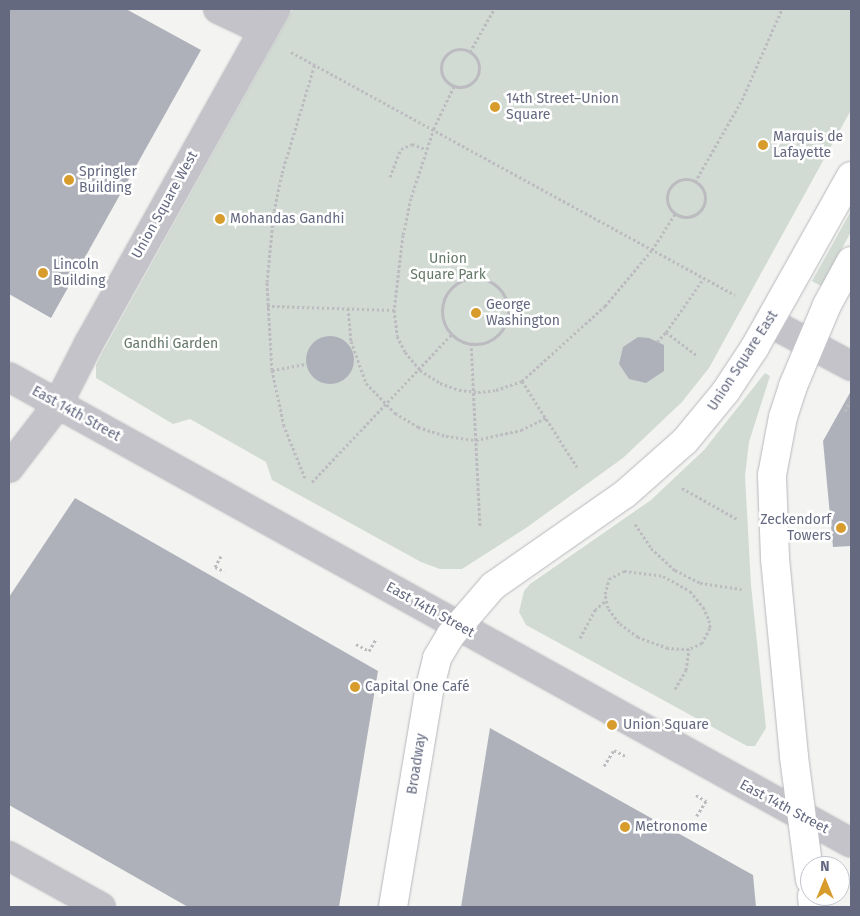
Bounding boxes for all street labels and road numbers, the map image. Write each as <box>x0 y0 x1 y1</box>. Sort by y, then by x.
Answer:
street label: Union Square West <box>129 148 201 262</box>
street label: Union Square East <box>704 308 782 414</box>
street label: East 14th Street <box>29 383 123 445</box>
street label: East 14th Street <box>383 579 477 641</box>
street label: Broadway <box>404 732 430 796</box>
street label: East 14th Street <box>737 776 831 838</box>

